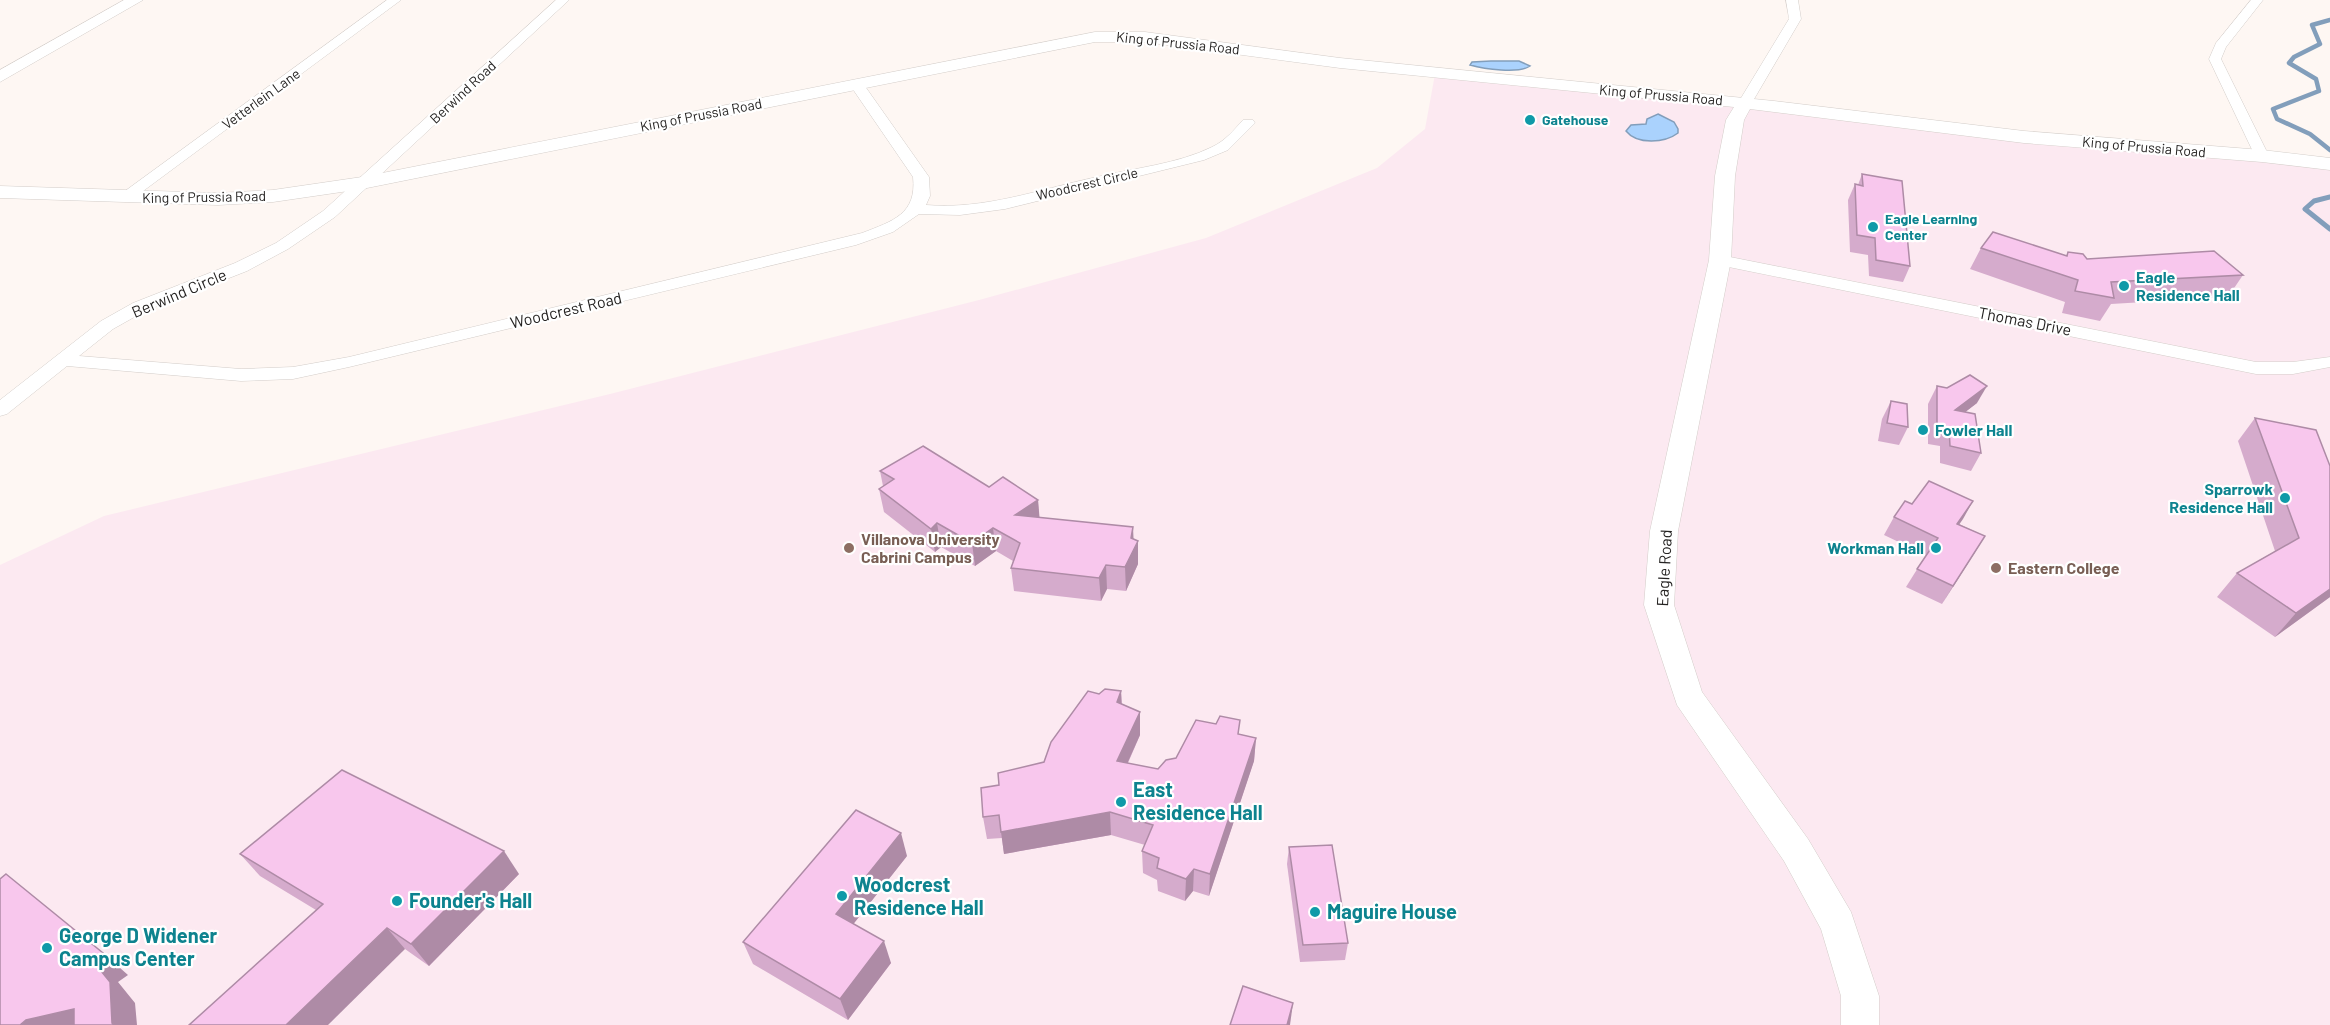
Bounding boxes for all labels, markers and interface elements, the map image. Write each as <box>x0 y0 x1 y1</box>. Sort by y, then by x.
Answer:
street label: King of Prussia Road <box>1116 28 1241 57</box>
street label: Berwind Road <box>426 57 499 127</box>
street label: Vetterlein Lane <box>218 65 303 133</box>
street label: King of Prussia Road <box>1599 81 1724 108</box>
street label: King of Prussia Road <box>638 94 763 135</box>
place label: Gatehouse <box>1542 111 1609 128</box>
marker: Gatehouse <box>1523 113 1537 127</box>
street label: King of Prussia Road <box>2082 133 2207 160</box>
street label: Woodcrest Circle <box>1034 164 1139 203</box>
street label: King of Prussia Road <box>142 187 266 206</box>
place label: Eagle Learning Center <box>1885 210 1977 243</box>
marker: Eagle Learning Center <box>1866 220 1880 234</box>
street label: Berwind Circle <box>129 264 229 321</box>
place label: Eagle Residence Hall <box>2136 267 2240 304</box>
marker: Eagle Residence Hall <box>2117 279 2131 293</box>
street label: Woodcrest Road <box>508 287 624 332</box>
street label: Thomas Drive <box>1977 302 2073 339</box>
place label: Fowler Hall <box>1935 420 2012 439</box>
marker: Fowler Hall <box>1916 423 1930 437</box>
place label: Sparrowk Residence Hall <box>2169 479 2273 516</box>
marker: Sparrowk Residence Hall <box>2278 491 2292 505</box>
place label: Villanova University Cabrini Campus <box>861 529 1000 566</box>
street label: Eagle Road <box>1652 529 1675 607</box>
place label: Workman Hall <box>1827 538 1924 557</box>
marker: Villanova University Cabrini Campus <box>842 541 856 555</box>
marker: Workman Hall <box>1929 541 1943 555</box>
place label: Eastern College <box>2008 558 2120 577</box>
marker: Eastern College <box>1989 561 2003 575</box>
place label: East Residence Hall <box>1133 777 1263 824</box>
marker: East Residence Hall <box>1114 795 1128 809</box>
place label: Woodcrest Residence Hall <box>854 872 984 919</box>
place label: Founder's Hall <box>409 888 532 912</box>
marker: Woodcrest Residence Hall <box>835 889 849 903</box>
marker: Founder's Hall <box>390 894 404 908</box>
place label: Maguire House <box>1327 899 1457 923</box>
marker: Maguire House <box>1308 905 1322 919</box>
place label: George D Widener Campus Center <box>59 923 218 970</box>
marker: George D Widener Campus Center <box>40 941 54 955</box>

